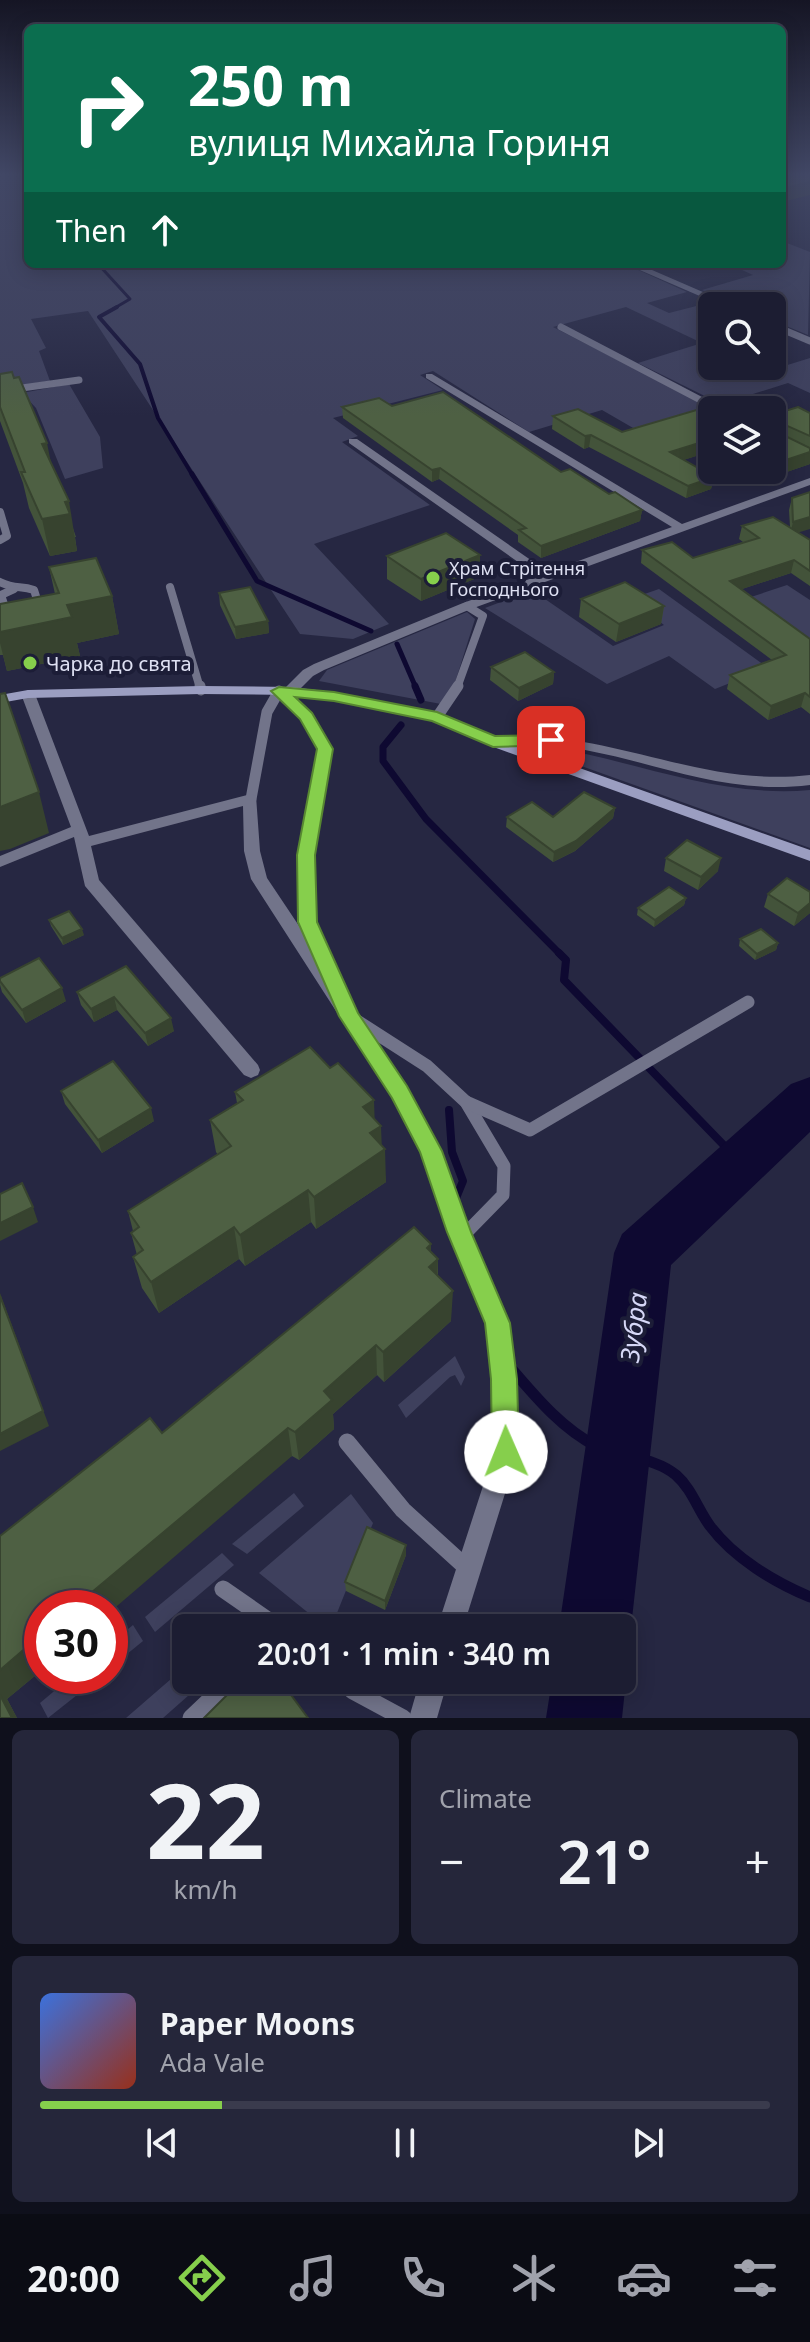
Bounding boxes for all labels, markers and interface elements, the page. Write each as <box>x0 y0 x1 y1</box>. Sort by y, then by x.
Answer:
text: 250 m <box>188 46 353 122</box>
icon: right <box>56 56 160 160</box>
text: вулиця Михайла Гориня <box>188 118 611 167</box>
icon: ahead <box>143 208 187 252</box>
text: Then <box>56 210 127 251</box>
map controls <box>698 292 786 484</box>
button: search <box>698 292 786 380</box>
button: layers <box>698 396 786 484</box>
place label: Храм Стрітення Господнього <box>449 556 585 601</box>
marker: Храм Стрітення Господнього <box>424 569 442 587</box>
place label: Чарка до свята <box>46 650 192 677</box>
marker: Чарка до свята <box>21 654 39 672</box>
pin <box>517 706 585 774</box>
icon: arrive <box>529 718 573 762</box>
water label: Зубра <box>611 1290 655 1365</box>
position arrow <box>464 1410 548 1494</box>
speed limit sign: 30 <box>24 1590 128 1694</box>
text: 20:01 · 1 min · 340 m <box>257 1633 551 1674</box>
text: 22 <box>146 1748 265 1889</box>
text: Climate <box>439 1780 532 1816</box>
text: 21° <box>557 1820 652 1902</box>
text: − <box>439 1831 464 1891</box>
text: + <box>745 1831 770 1891</box>
text: km/h <box>174 1871 237 1907</box>
text: Paper Moons <box>160 2003 355 2044</box>
text: Ada Vale <box>160 2044 265 2080</box>
icon: previous <box>140 2121 184 2165</box>
icon: pause <box>383 2121 427 2165</box>
icon: next <box>626 2121 670 2165</box>
icon: directions <box>174 2250 230 2306</box>
icon: music <box>285 2250 341 2306</box>
icon: phone <box>395 2250 451 2306</box>
icon: climate <box>506 2250 562 2306</box>
icon: car <box>616 2250 672 2306</box>
icon: filters <box>727 2250 783 2306</box>
text: 20:00 <box>27 2254 120 2303</box>

